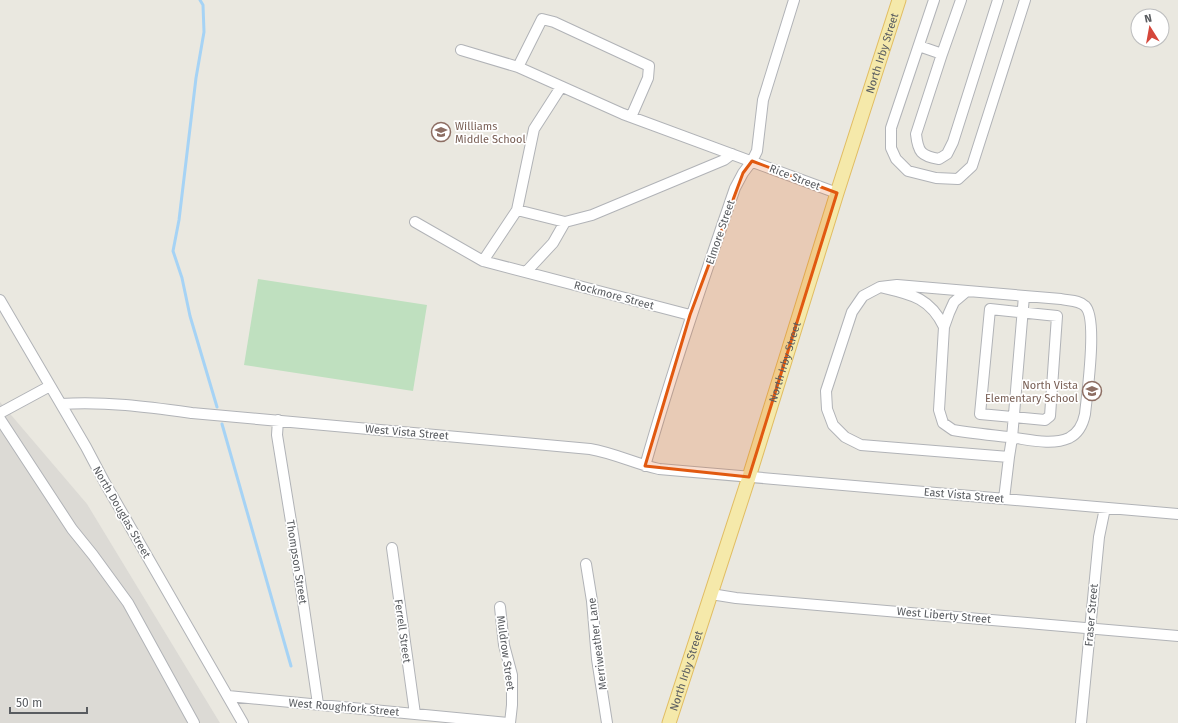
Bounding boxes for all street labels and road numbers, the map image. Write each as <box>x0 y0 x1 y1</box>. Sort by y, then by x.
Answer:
street label: North Irby Street <box>863 11 901 95</box>
street label: Rice Street <box>767 162 822 193</box>
street label: Elmore Street <box>703 198 738 266</box>
street label: Rockmore Street <box>572 279 655 312</box>
street label: North Irby Street <box>766 320 804 404</box>
street label: West Vista Street <box>365 422 449 443</box>
street label: North Douglas Street <box>90 464 153 561</box>
street label: East Vista Street <box>923 486 1005 505</box>
street label: Thompson Street <box>283 519 310 605</box>
street label: Fraser Street <box>1082 583 1101 647</box>
street label: Merriweather Lane <box>585 597 610 691</box>
street label: Ferrell Street <box>392 598 413 664</box>
street label: West Liberty Street <box>896 605 992 626</box>
street label: Muldrow Street <box>494 615 517 691</box>
street label: North Irby Street <box>667 629 706 713</box>
street label: West Roughfork Street <box>288 696 400 719</box>

